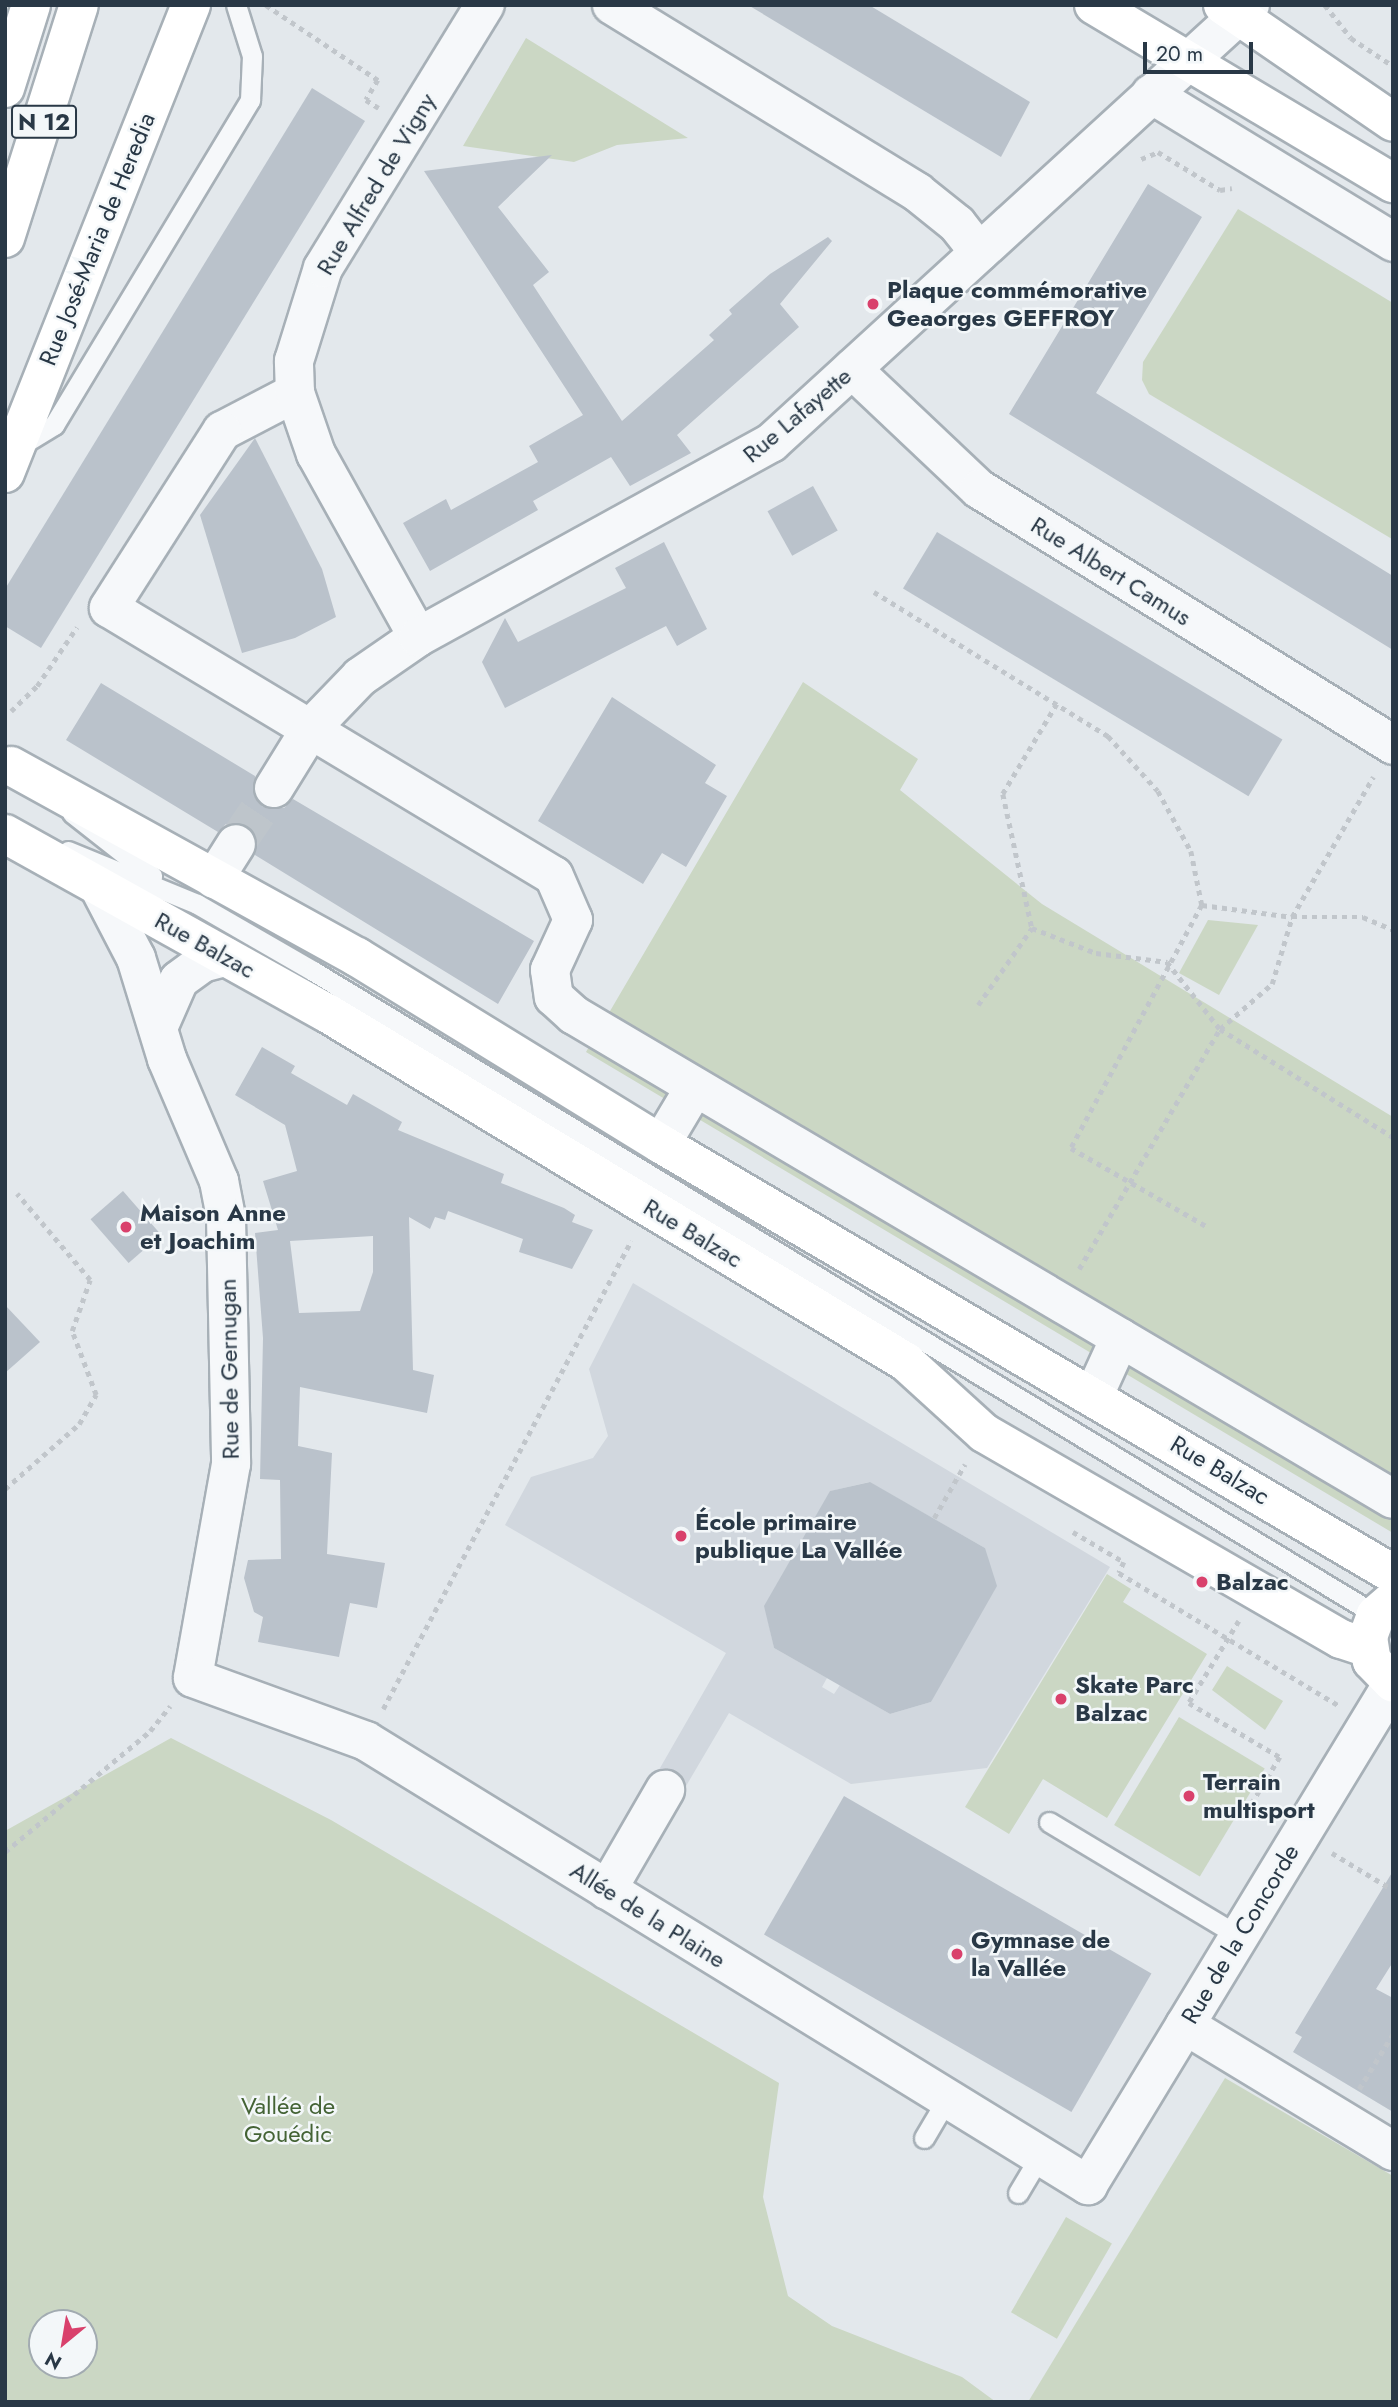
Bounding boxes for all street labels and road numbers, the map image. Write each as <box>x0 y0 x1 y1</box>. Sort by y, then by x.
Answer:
street label: Rue Alfred de Vigny <box>310 88 442 280</box>
road number: N 12 <box>11 102 77 141</box>
street label: Rue José-Maria de Heredia <box>33 108 161 370</box>
street label: Rue Lafayette <box>737 361 857 469</box>
street label: Rue Albert Camus <box>1026 510 1196 632</box>
street label: Rue Balzac <box>150 906 260 984</box>
street label: Rue Balzac <box>638 1192 748 1274</box>
street label: Rue de Gernugan <box>213 1278 245 1460</box>
street label: Rue Balzac <box>1165 1429 1275 1511</box>
street label: Rue de la Concorde <box>1175 1839 1305 2029</box>
street label: Allée de la Plaine <box>565 1856 731 1974</box>

